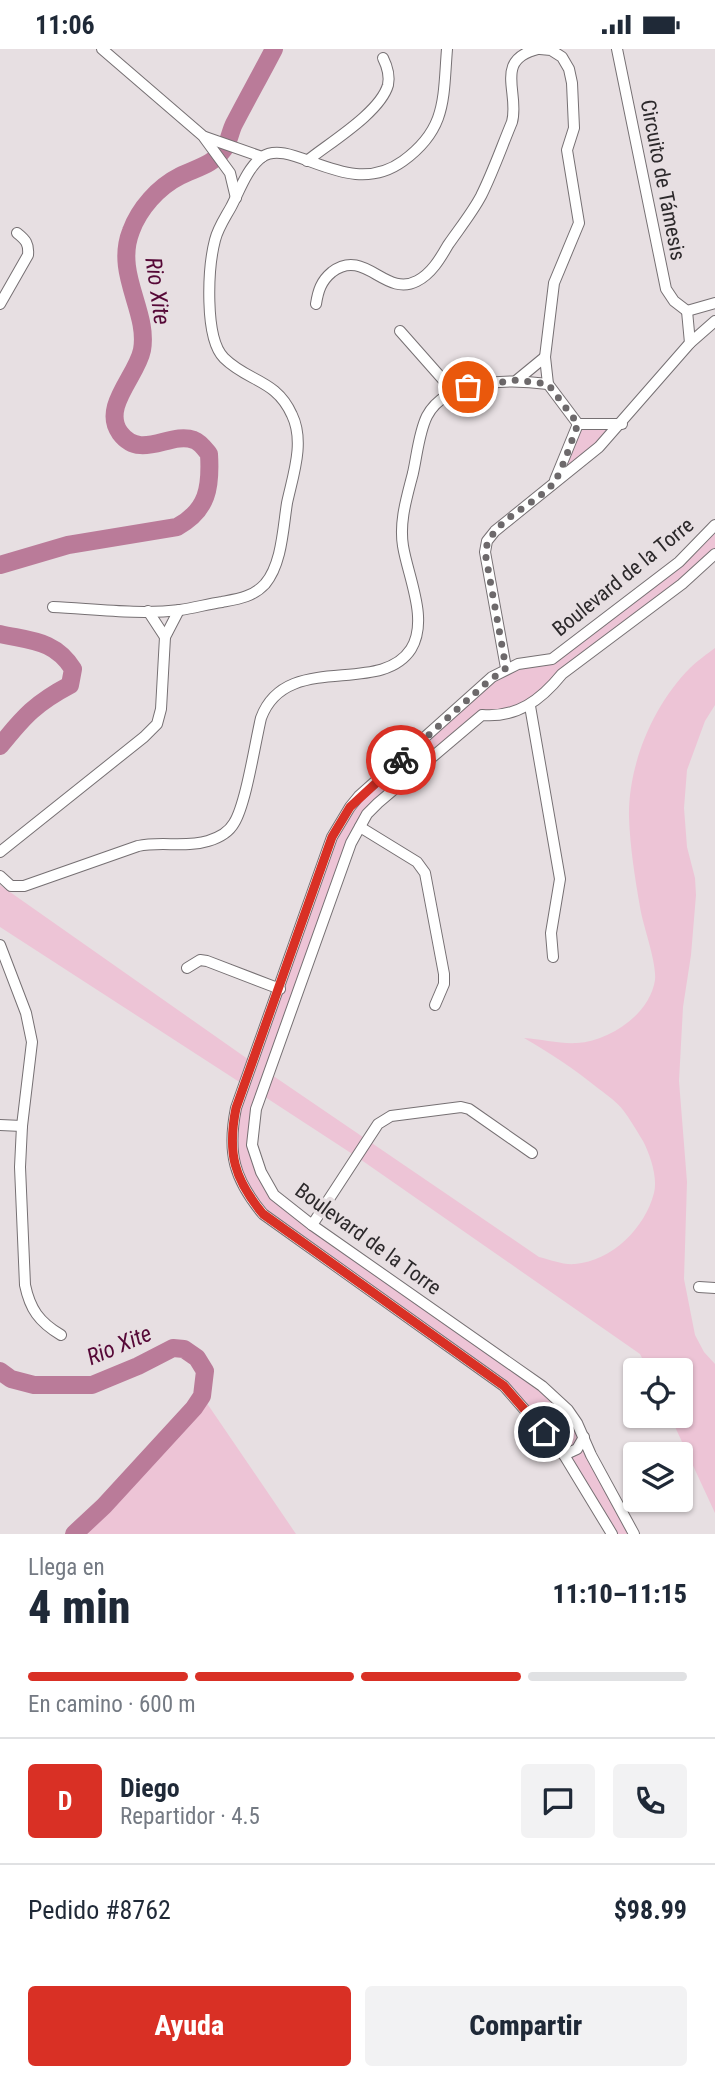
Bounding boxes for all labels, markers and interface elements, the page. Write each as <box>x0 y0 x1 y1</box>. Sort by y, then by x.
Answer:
text: 11:06 <box>35 10 95 40</box>
street label: Circuito de Támesis <box>636 98 690 262</box>
water label: Rio Xite <box>139 256 176 327</box>
pin <box>438 357 498 417</box>
icon: bag <box>449 368 487 406</box>
street label: Boulevard de la Torre <box>548 513 698 641</box>
courier <box>366 725 436 795</box>
icon: bike <box>382 741 420 779</box>
street label: Boulevard de la Torre <box>290 1178 446 1300</box>
water label: Rio Xite <box>83 1320 156 1371</box>
map controls <box>623 1358 693 1512</box>
button: locate <box>623 1358 693 1428</box>
pin <box>514 1402 574 1462</box>
icon: home <box>525 1413 563 1451</box>
button: layers <box>623 1442 693 1512</box>
text: Llega en <box>28 1554 105 1581</box>
text: 11:10–11:15 <box>553 1579 687 1609</box>
text: 4 min <box>28 1580 131 1634</box>
text: En camino · 600 m <box>28 1691 196 1718</box>
button: chat <box>521 1764 595 1838</box>
button: phone <box>613 1764 687 1838</box>
text: Diego <box>120 1773 180 1803</box>
text: D <box>58 1786 72 1816</box>
text: Repartidor · 4.5 <box>120 1803 260 1830</box>
text: Pedido #8762 <box>28 1895 171 1925</box>
text: $98.99 <box>614 1895 687 1925</box>
button: Ayuda <box>28 1986 351 2066</box>
button: Compartir <box>365 1986 687 2066</box>

